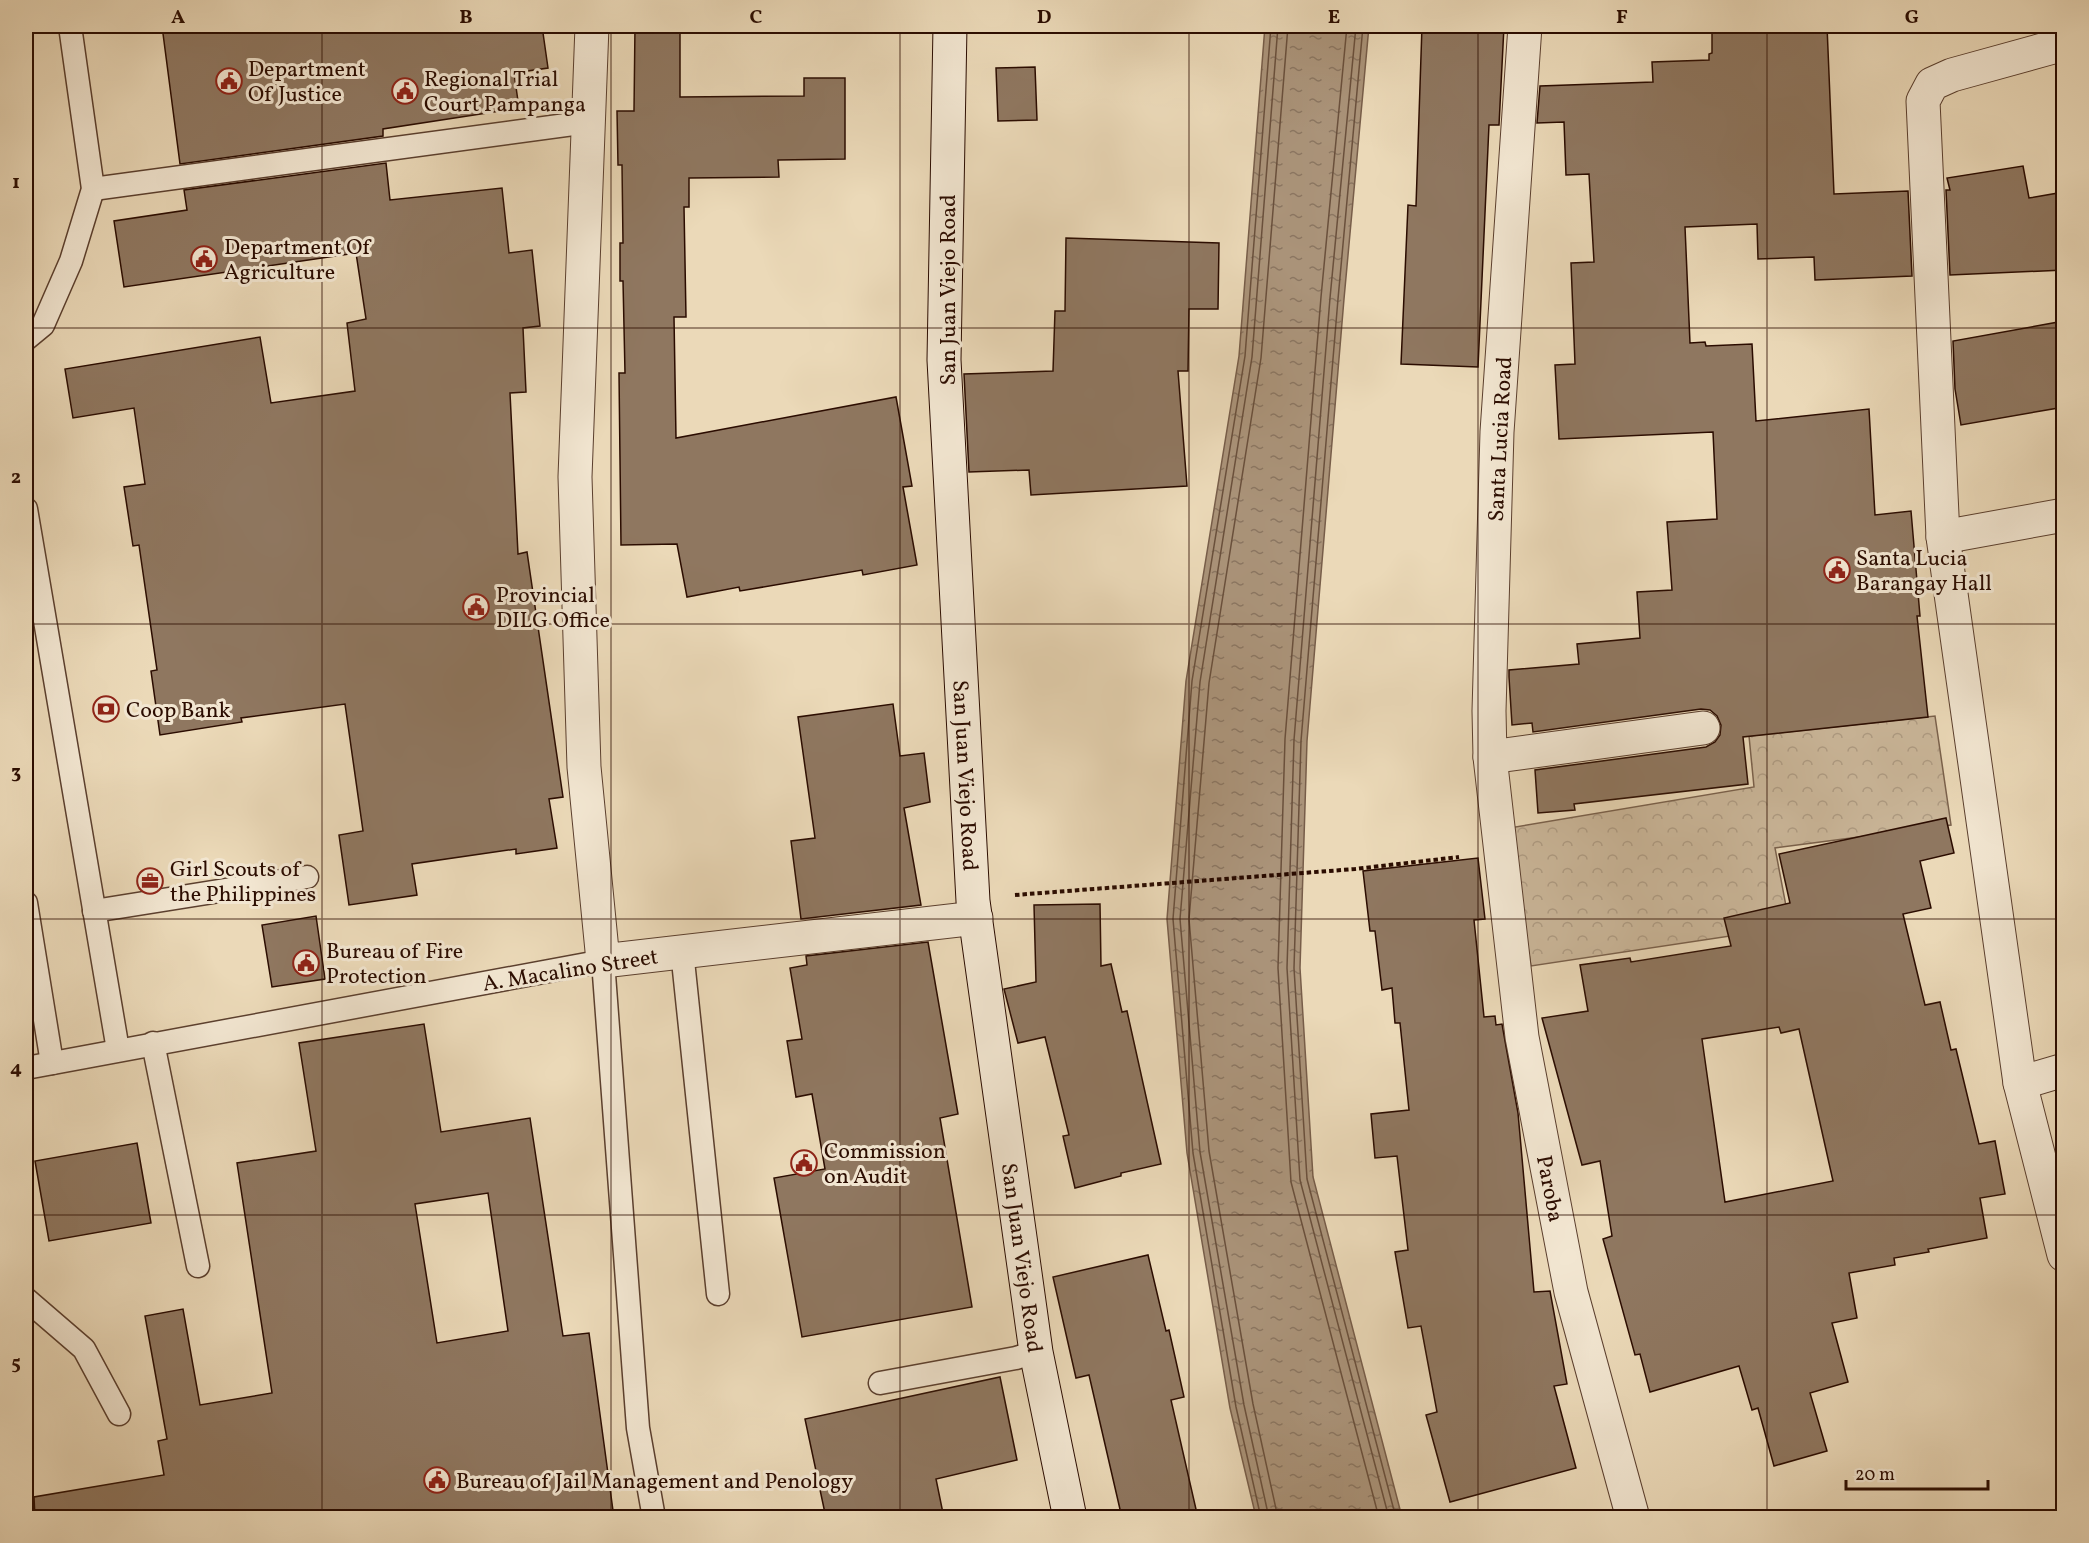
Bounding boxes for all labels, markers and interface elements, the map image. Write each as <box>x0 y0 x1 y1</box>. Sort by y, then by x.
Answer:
text: A <box>171 4 185 32</box>
text: B <box>459 4 473 32</box>
text: C <box>750 4 763 32</box>
text: D <box>1037 4 1051 32</box>
text: E <box>1328 4 1340 32</box>
text: F <box>1616 4 1628 32</box>
text: G <box>1905 4 1919 32</box>
place label: Department Of Justice <box>248 55 366 111</box>
place label: Regional Trial Court Pampanga <box>424 65 586 121</box>
public building icon: Department Of Justice <box>214 66 244 96</box>
public building icon: Regional Trial Court Pampanga <box>390 76 420 106</box>
text: 1 <box>12 169 20 197</box>
street label: San Juan Viejo Road <box>934 194 965 386</box>
place label: Department Of Agriculture <box>224 233 372 289</box>
public building icon: Department Of Agriculture <box>189 244 219 274</box>
street label: Santa Lucia Road <box>1482 356 1521 523</box>
text: 2 <box>11 464 21 492</box>
place label: Santa Lucia Barangay Hall <box>1856 544 1992 600</box>
public building icon: Santa Lucia Barangay Hall <box>1822 555 1852 585</box>
place label: Provincial DILG Office <box>496 581 610 637</box>
public building icon: Provincial DILG Office <box>461 592 491 622</box>
street label: San Juan Viejo Road <box>943 679 984 872</box>
bank icon: Coop Bank <box>91 694 121 724</box>
place label: Coop Bank <box>126 696 231 727</box>
text: 3 <box>11 759 21 787</box>
place label: Girl Scouts of the Philippines <box>170 855 316 911</box>
office icon: Girl Scouts of the Philippines <box>135 866 165 896</box>
place label: Bureau of Fire Protection <box>326 937 463 993</box>
street label: A. Macalino Street <box>480 942 661 1001</box>
public building icon: Bureau of Fire Protection <box>291 948 321 978</box>
text: 4 <box>10 1055 22 1083</box>
place label: Commission on Audit <box>824 1137 946 1193</box>
public building icon: Commission on Audit <box>789 1148 819 1178</box>
street label: Paroba <box>1527 1153 1570 1225</box>
street label: San Juan Viejo Road <box>992 1161 1049 1355</box>
text: 5 <box>11 1350 21 1378</box>
scale bar <box>1846 1453 1988 1491</box>
text: 20 m <box>1855 1463 1895 1488</box>
public building icon: Bureau of Jail Management and Penology <box>422 1465 452 1495</box>
place label: Bureau of Jail Management and Penology <box>456 1467 853 1498</box>

